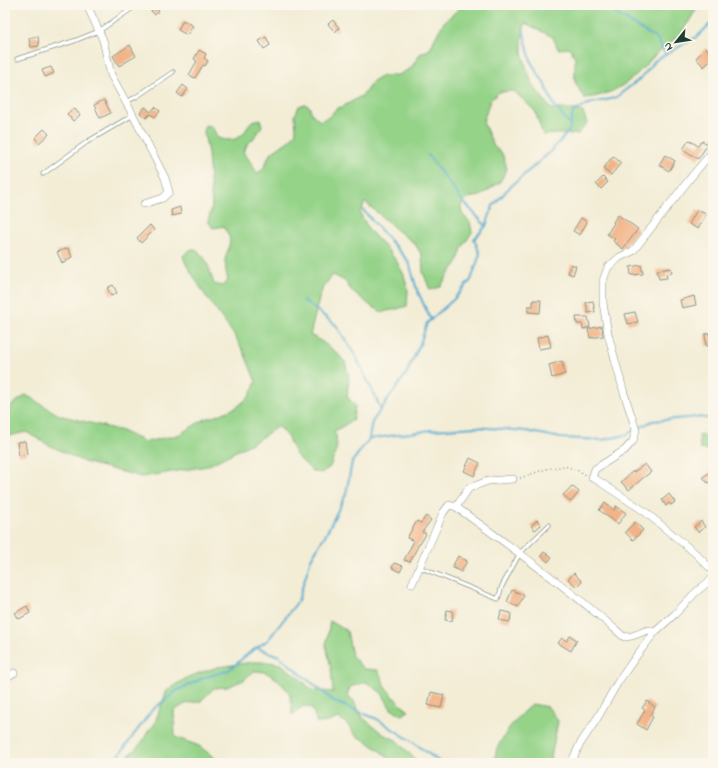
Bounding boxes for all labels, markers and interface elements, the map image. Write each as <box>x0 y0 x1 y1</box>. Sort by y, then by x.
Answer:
north arrow <box>656 22 696 62</box>
text: N <box>659 39 677 54</box>

